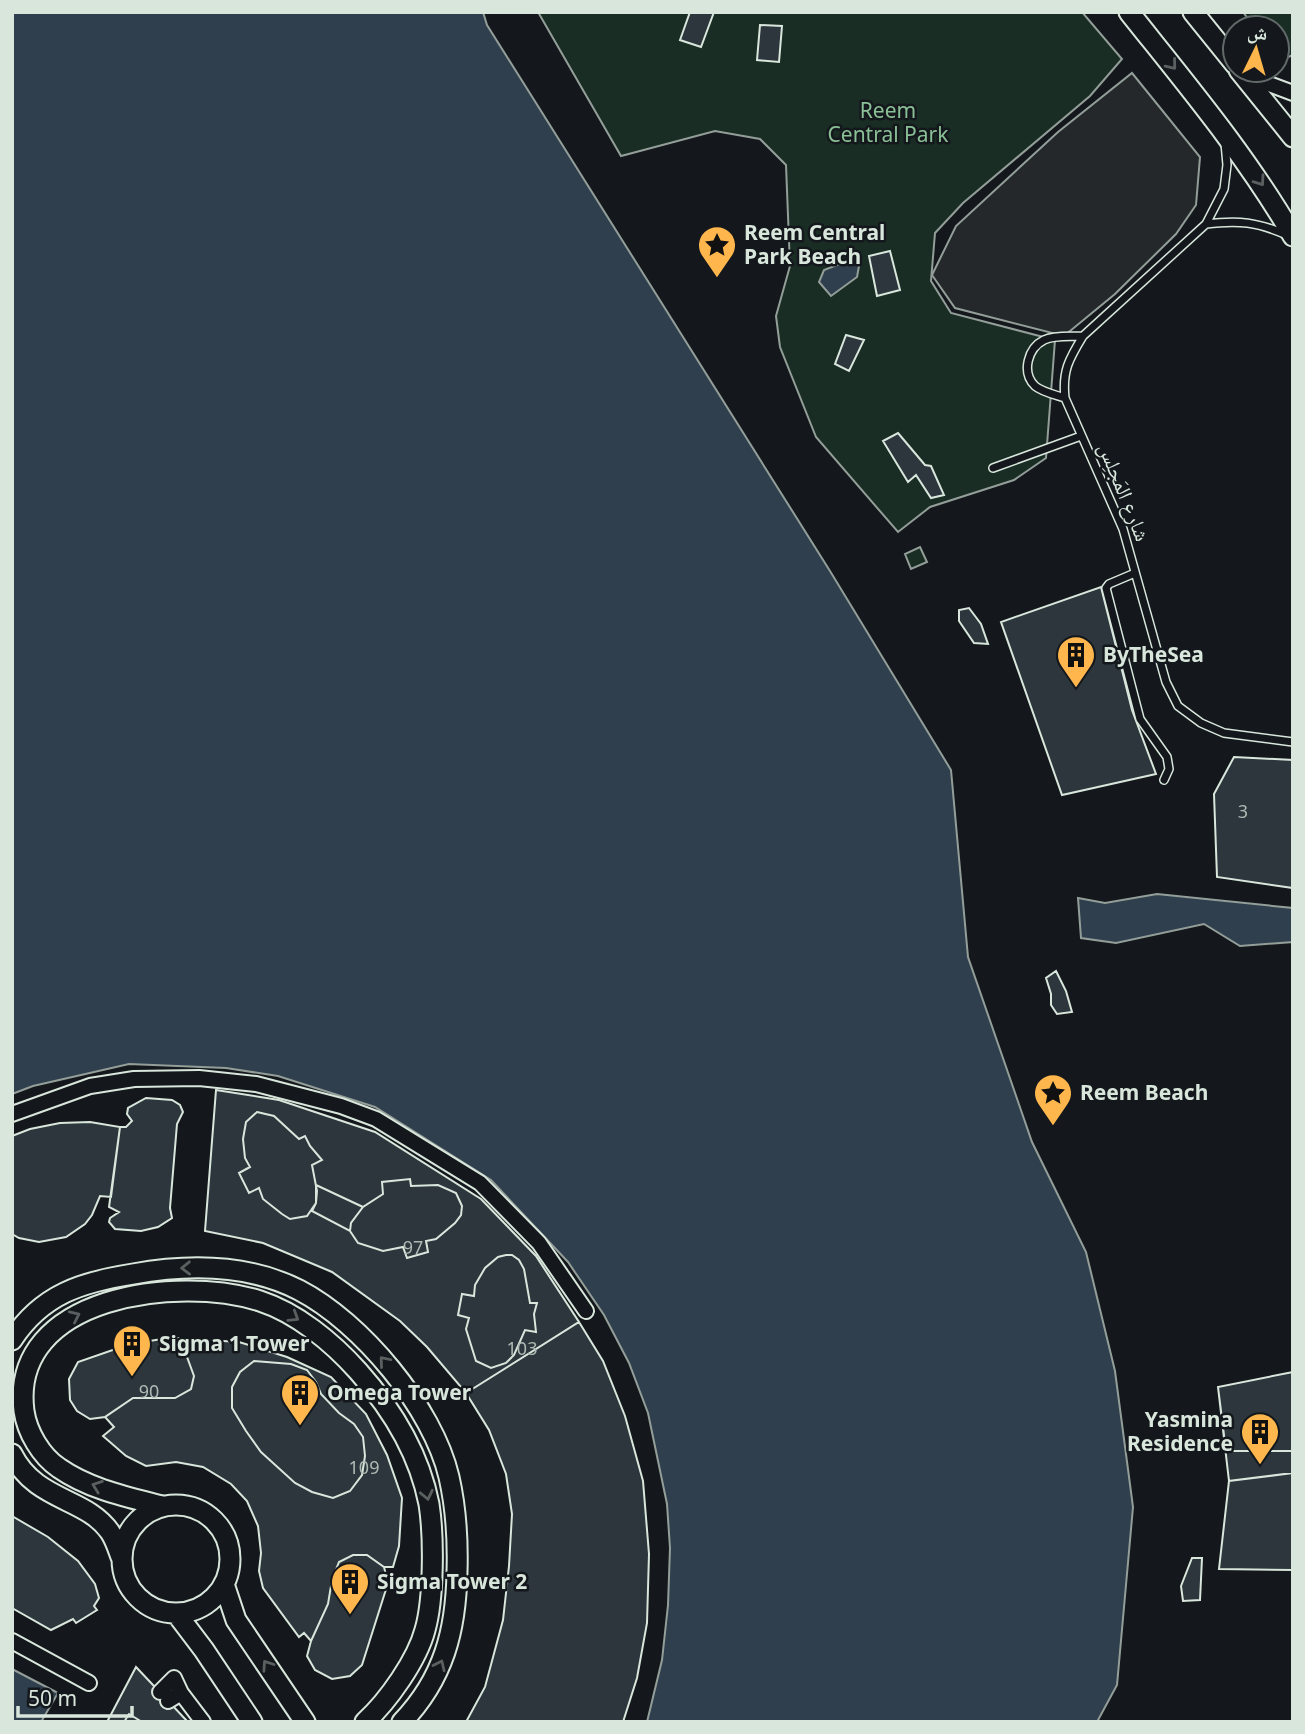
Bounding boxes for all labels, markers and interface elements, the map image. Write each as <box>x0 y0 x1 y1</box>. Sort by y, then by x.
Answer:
north arrow <box>1221 14 1291 84</box>
text: ش <box>1246 18 1269 46</box>
one-way arrow <box>1164 57 1176 70</box>
park label: Reem Central Park <box>828 96 949 148</box>
one-way arrow <box>1252 173 1264 186</box>
place label: Reem Central Park Beach <box>744 218 885 270</box>
place icon: Reem Central Park Beach <box>696 224 738 279</box>
street label: شارع المَجلِس <box>1092 438 1157 545</box>
building icon: ByTheSea <box>1055 634 1097 689</box>
place label: ByTheSea <box>1103 640 1204 668</box>
house number: 3 <box>1238 799 1248 823</box>
place icon: Reem Beach <box>1032 1072 1074 1127</box>
place label: Reem Beach <box>1080 1078 1208 1106</box>
house number: 97 <box>403 1235 423 1259</box>
one-way arrow <box>181 1260 191 1276</box>
one-way arrow <box>286 1309 299 1322</box>
one-way arrow <box>68 1311 80 1325</box>
building icon: Sigma 1 Tower <box>111 1323 153 1378</box>
place label: Sigma 1 Tower <box>159 1329 310 1357</box>
house number: 103 <box>507 1336 537 1360</box>
one-way arrow <box>380 1357 392 1370</box>
building icon: Omega Tower <box>279 1372 321 1427</box>
place label: Omega Tower <box>327 1378 472 1406</box>
house number: 90 <box>139 1379 159 1403</box>
place label: Yasmina Residence <box>1127 1405 1233 1457</box>
building icon: Yasmina Residence <box>1239 1411 1281 1466</box>
house number: 109 <box>349 1455 379 1479</box>
one-way arrow <box>91 1481 103 1495</box>
one-way arrow <box>418 1489 433 1501</box>
building icon: Sigma Tower 2 <box>329 1561 371 1616</box>
place label: Sigma Tower 2 <box>377 1567 527 1595</box>
one-way arrow <box>263 1660 275 1673</box>
one-way arrow <box>432 1660 446 1672</box>
scale bar <box>18 1674 131 1718</box>
text: 50 m <box>28 1684 77 1712</box>

